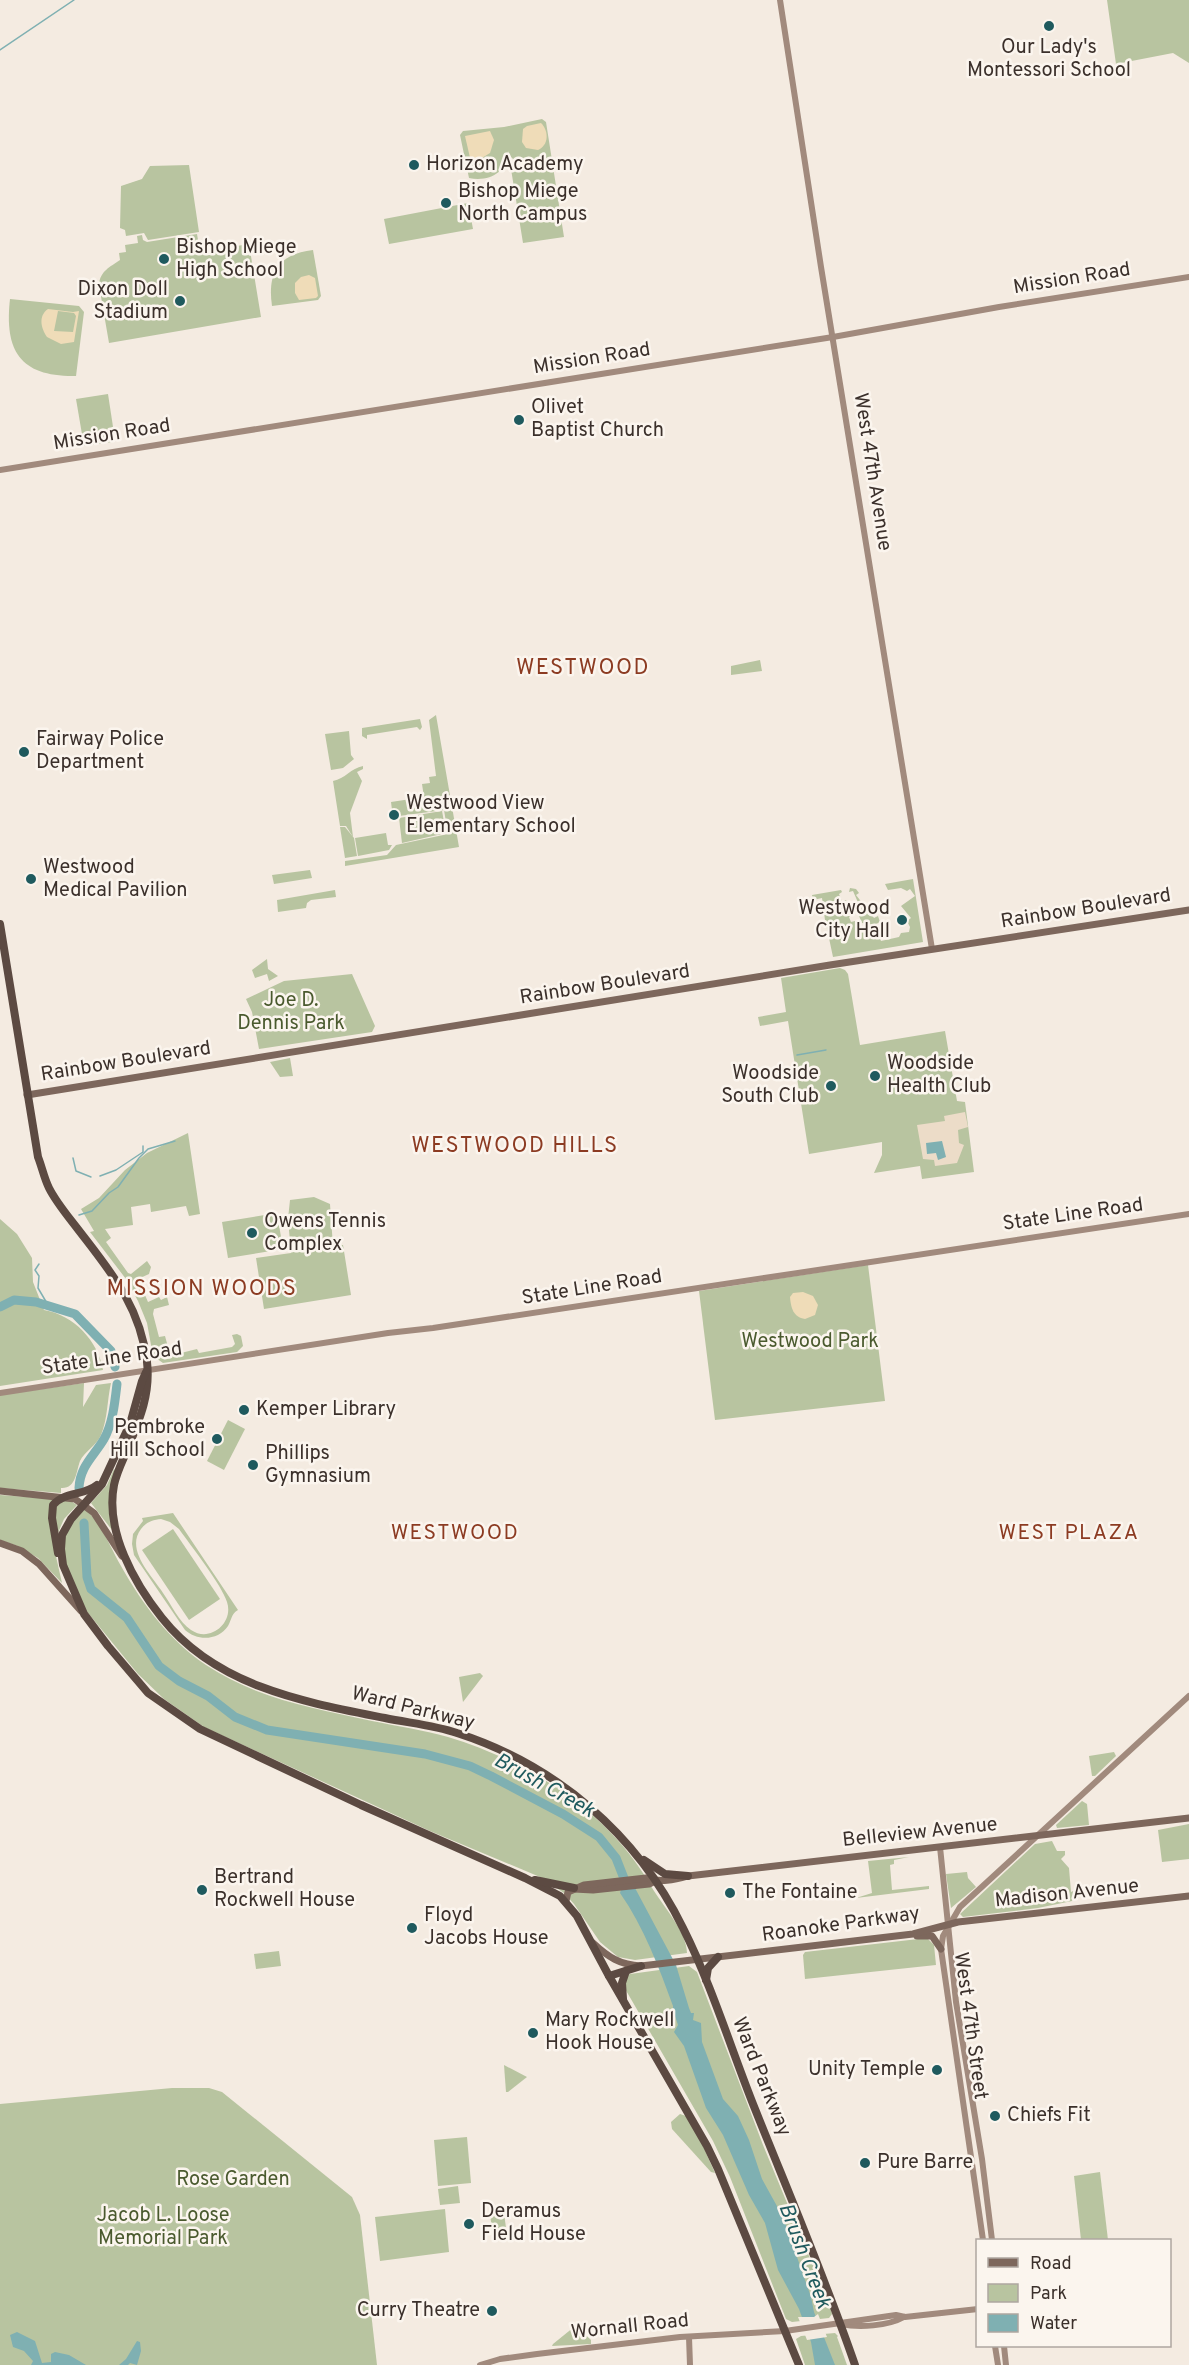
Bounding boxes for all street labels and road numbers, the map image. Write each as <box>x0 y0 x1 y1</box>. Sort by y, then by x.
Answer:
street label: Mission Road <box>1012 257 1132 301</box>
street label: Mission Road <box>532 337 652 381</box>
street label: West 47th Avenue <box>847 391 897 553</box>
street label: Mission Road <box>52 413 172 457</box>
street label: Rainbow Boulevard <box>999 883 1173 935</box>
street label: Rainbow Boulevard <box>518 959 692 1011</box>
street label: Rainbow Boulevard <box>39 1036 213 1088</box>
street label: State Line Road <box>1001 1192 1145 1238</box>
street label: State Line Road <box>520 1264 664 1312</box>
street label: State Line Road <box>40 1336 184 1382</box>
street label: Ward Parkway <box>349 1681 477 1737</box>
street label: Belleview Avenue <box>841 1812 999 1854</box>
street label: Madison Avenue <box>994 1873 1140 1915</box>
street label: Roanoke Parkway <box>760 1901 922 1949</box>
street label: West 47th Street <box>947 1951 993 2101</box>
street label: Ward Parkway <box>725 2014 797 2140</box>
street label: Wornall Road <box>570 2308 690 2346</box>

